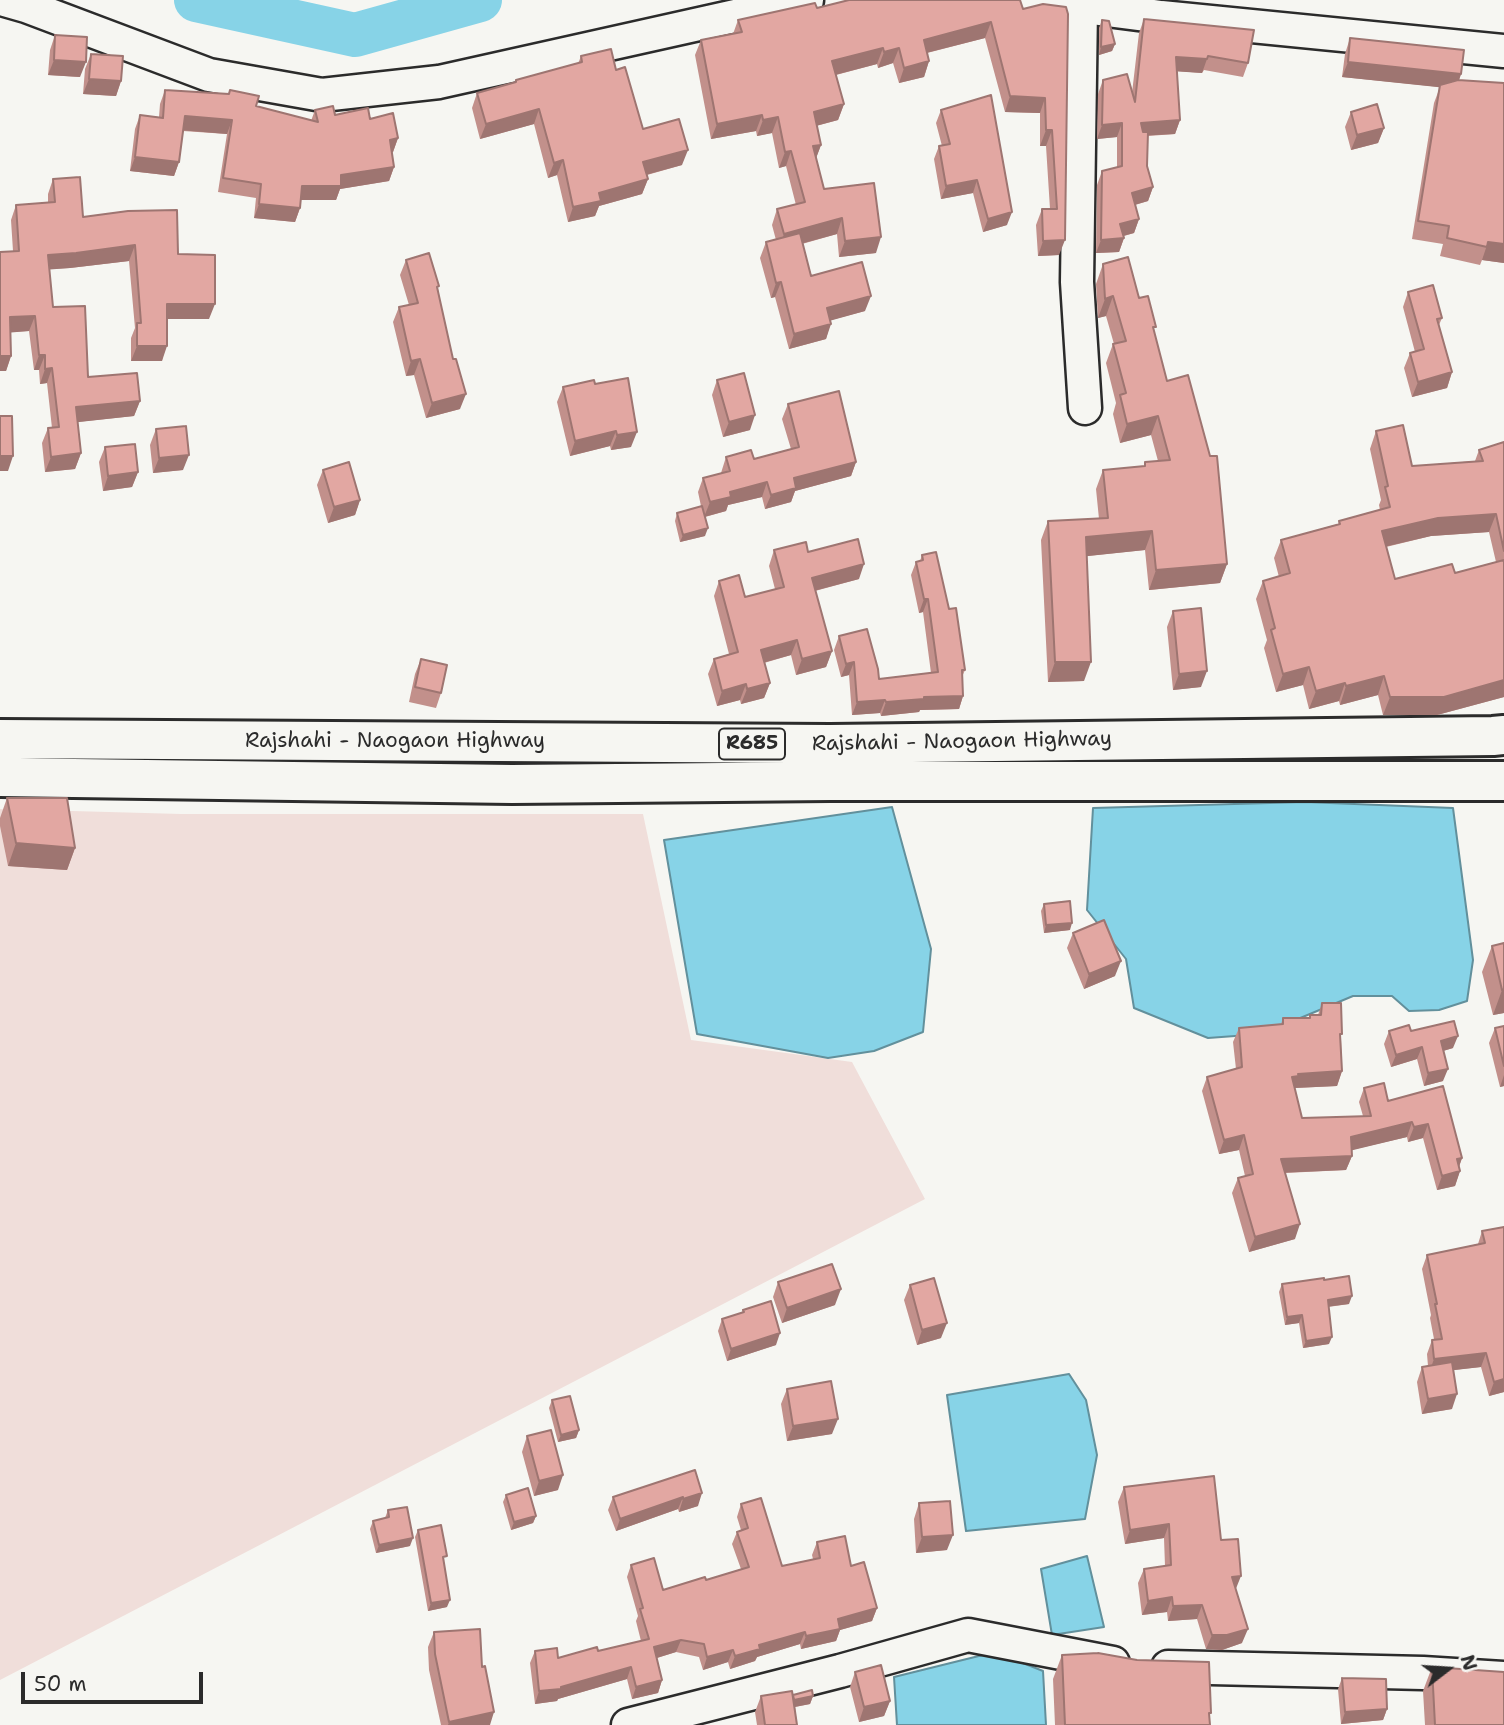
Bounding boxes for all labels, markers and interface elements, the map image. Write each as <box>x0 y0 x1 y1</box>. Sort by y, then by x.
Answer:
street label: Rajshahi - Naogaon Highway <box>812 727 1112 757</box>
street label: Rajshahi - Naogaon Highway <box>245 729 545 755</box>
road number: R685 <box>719 729 785 760</box>
north arrow <box>1413 1634 1483 1704</box>
text: N <box>1454 1652 1483 1674</box>
scale bar <box>24 1658 206 1702</box>
text: 50 m <box>34 1670 87 1698</box>

